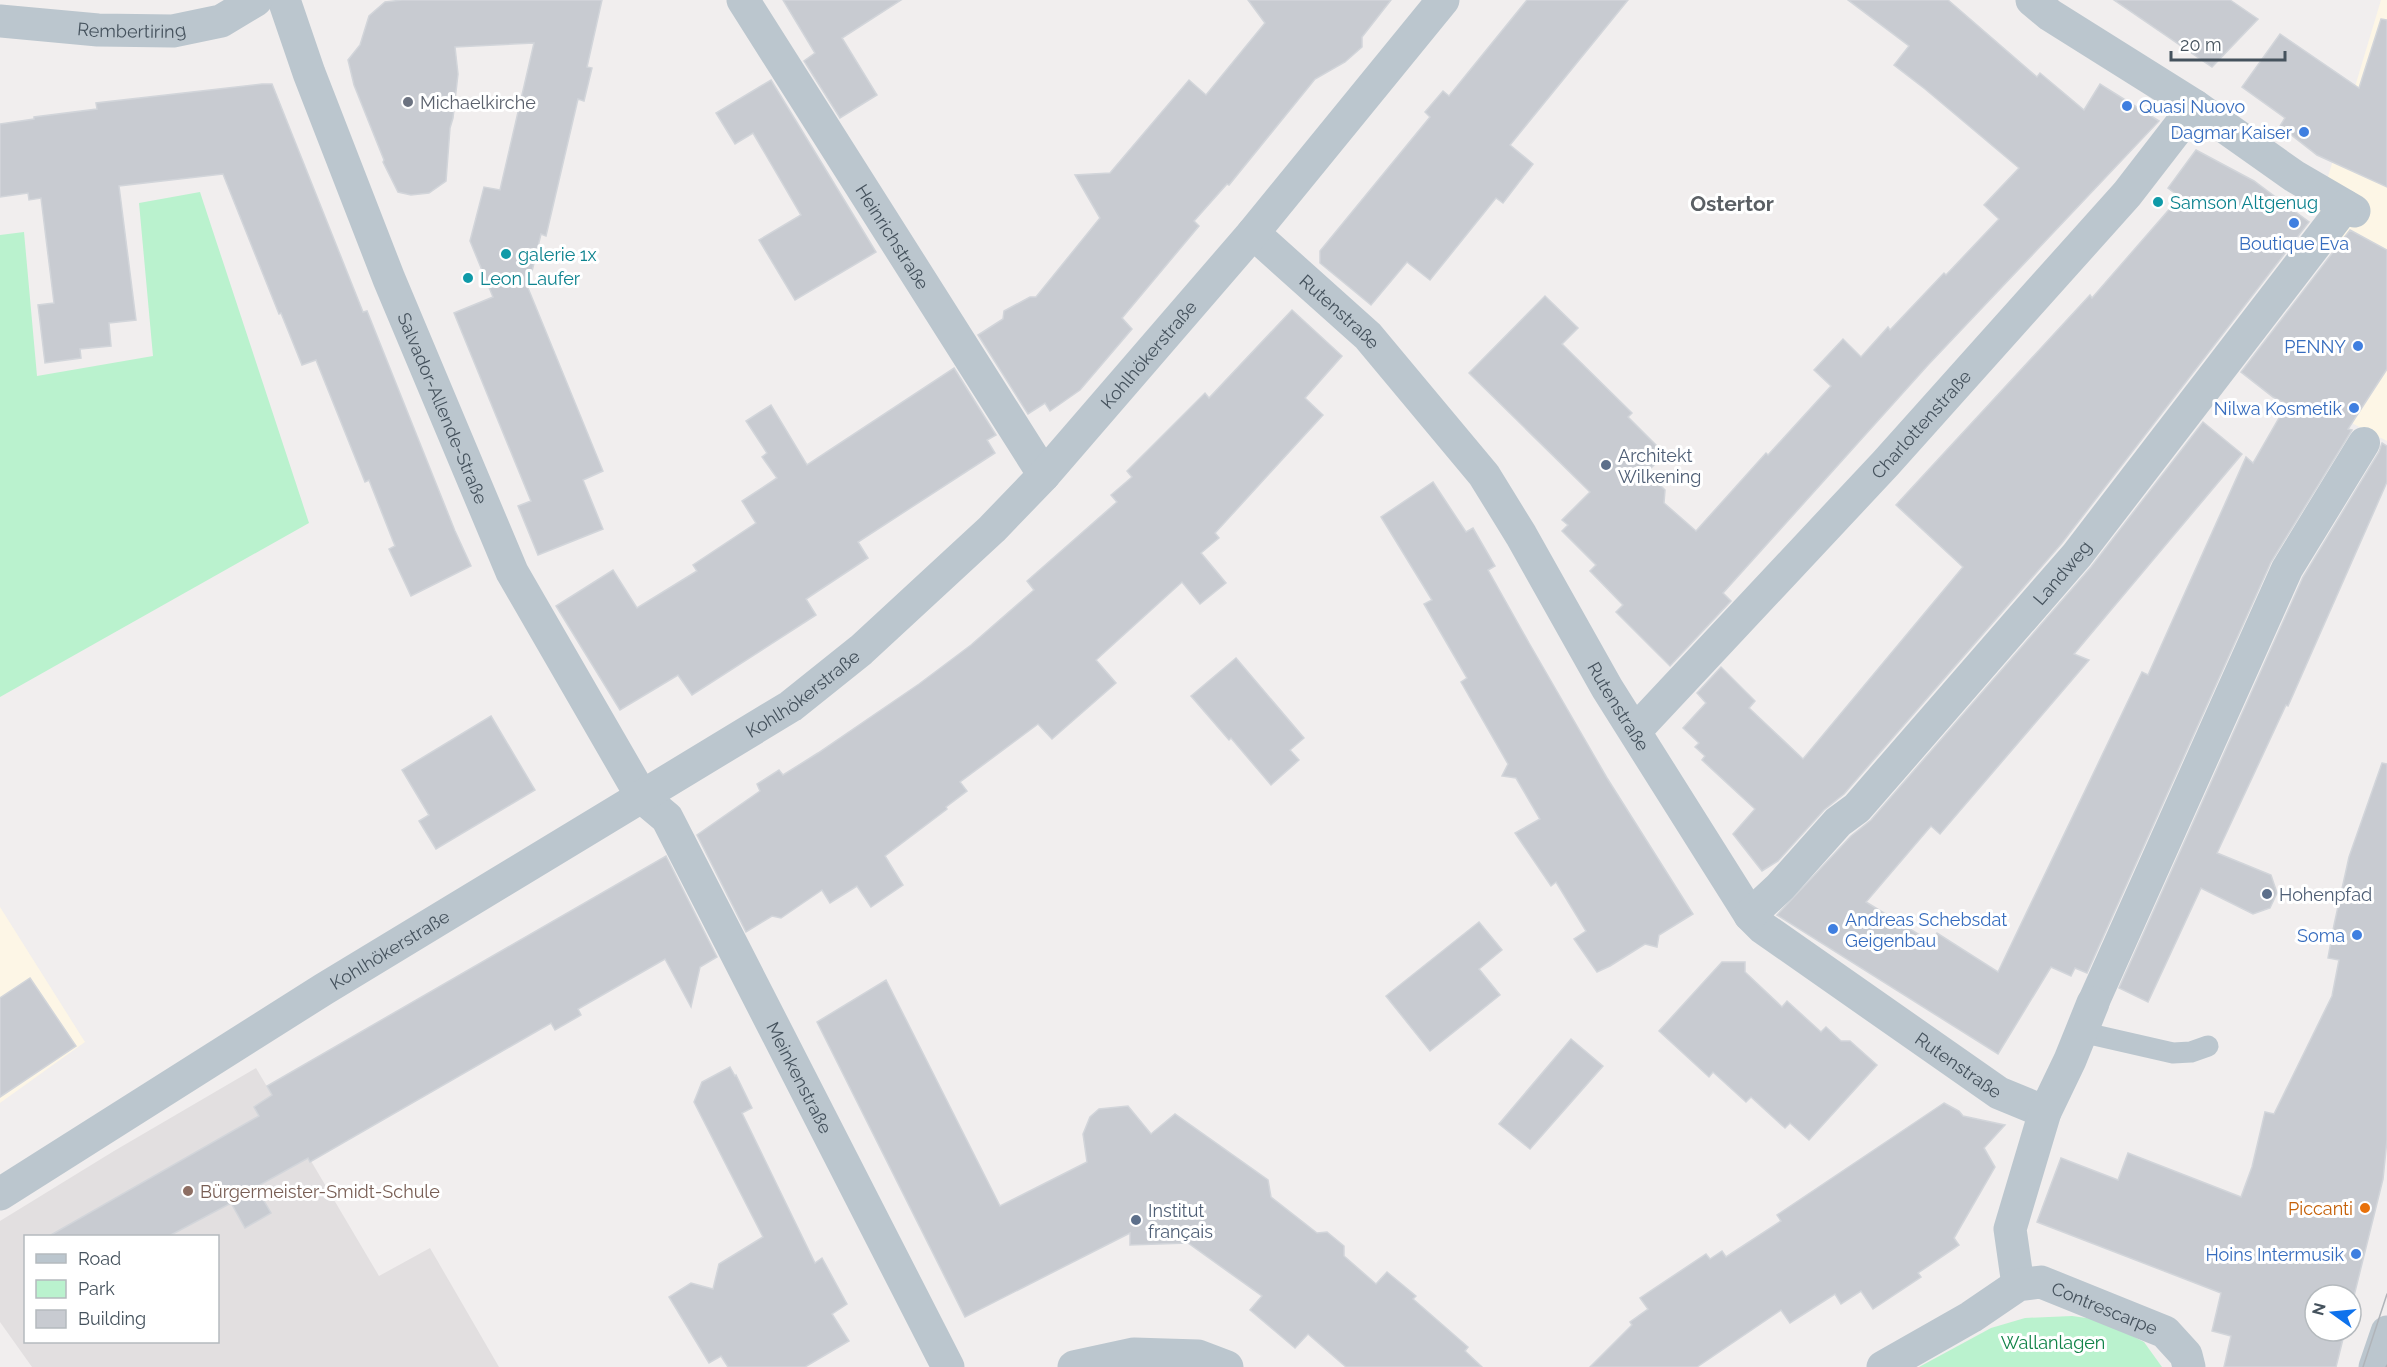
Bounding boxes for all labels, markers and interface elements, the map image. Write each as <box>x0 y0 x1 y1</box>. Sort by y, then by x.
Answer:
street label: Rembertiring <box>76 18 188 42</box>
scale bar <box>2171 24 2285 62</box>
text: 20 m <box>2180 34 2222 55</box>
place label: Michaelkirche <box>420 92 536 113</box>
marker: Michaelkirche <box>401 95 415 109</box>
place label: Quasi Nuovo <box>2139 96 2245 117</box>
marker: Quasi Nuovo <box>2120 99 2134 113</box>
place label: Dagmar Kaiser <box>2171 122 2293 143</box>
marker: Dagmar Kaiser <box>2297 125 2311 139</box>
street label: Heinrichstraße <box>852 180 934 293</box>
district label: Ostertor <box>1690 191 1774 216</box>
place label: Samson Altgenug <box>2170 192 2318 213</box>
marker: Samson Altgenug <box>2151 195 2165 209</box>
marker: Boutique Eva <box>2287 216 2301 230</box>
place label: Boutique Eva <box>2239 233 2349 254</box>
place label: galerie 1x <box>518 244 597 265</box>
marker: galerie 1x <box>499 247 513 261</box>
place label: Leon Laufer <box>480 268 581 289</box>
street label: Rutenstraße <box>1296 270 1385 353</box>
marker: Leon Laufer <box>461 271 475 285</box>
street label: Kohlhökerstraße <box>1096 296 1201 412</box>
street label: Salvador-Allende-Straße <box>394 309 493 507</box>
place label: PENNY <box>2284 336 2346 357</box>
marker: PENNY <box>2351 339 2365 353</box>
street label: Charlottenstraße <box>1867 365 1975 483</box>
place label: Nilwa Kosmetik <box>2214 398 2342 419</box>
marker: Nilwa Kosmetik <box>2347 401 2361 415</box>
place label: Architekt Wilkening <box>1618 445 1701 487</box>
marker: Architekt Wilkening <box>1599 458 1613 472</box>
street label: Landweg <box>2028 536 2095 609</box>
street label: Kohlhökerstraße <box>742 645 864 742</box>
street label: Rutenstraße <box>1584 658 1654 755</box>
place label: Hohenpfad <box>2279 884 2372 905</box>
marker: Hohenpfad <box>2260 887 2274 901</box>
street label: Kohlhökerstraße <box>326 905 453 993</box>
place label: Andreas Schebsdat Geigenbau <box>1845 909 2007 951</box>
marker: Andreas Schebsdat Geigenbau <box>1826 922 1840 936</box>
place label: Soma <box>2297 925 2345 946</box>
marker: Soma <box>2350 928 2364 942</box>
street label: Meinkenstraße <box>763 1018 837 1137</box>
street label: Rutenstraße <box>1912 1027 2006 1103</box>
place label: Bürgermeister-Smidt-Schule <box>200 1181 440 1202</box>
marker: Bürgermeister-Smidt-Schule <box>181 1184 195 1198</box>
place label: Piccanti <box>2288 1198 2353 1219</box>
place label: Institut français <box>1148 1200 1213 1242</box>
marker: Piccanti <box>2358 1201 2372 1215</box>
marker: Institut français <box>1129 1213 1143 1227</box>
legend <box>24 1235 219 1343</box>
place label: Hoins Intermusik <box>2205 1244 2344 1265</box>
marker: Hoins Intermusik <box>2349 1247 2363 1261</box>
text: Road <box>78 1248 121 1269</box>
street label: Contrescarpe <box>2049 1277 2161 1339</box>
text: Park <box>78 1278 115 1299</box>
north arrow <box>2303 1283 2363 1343</box>
text: N <box>2308 1301 2330 1318</box>
text: Building <box>78 1308 146 1329</box>
park label: Wallanlagen <box>2001 1332 2105 1353</box>

